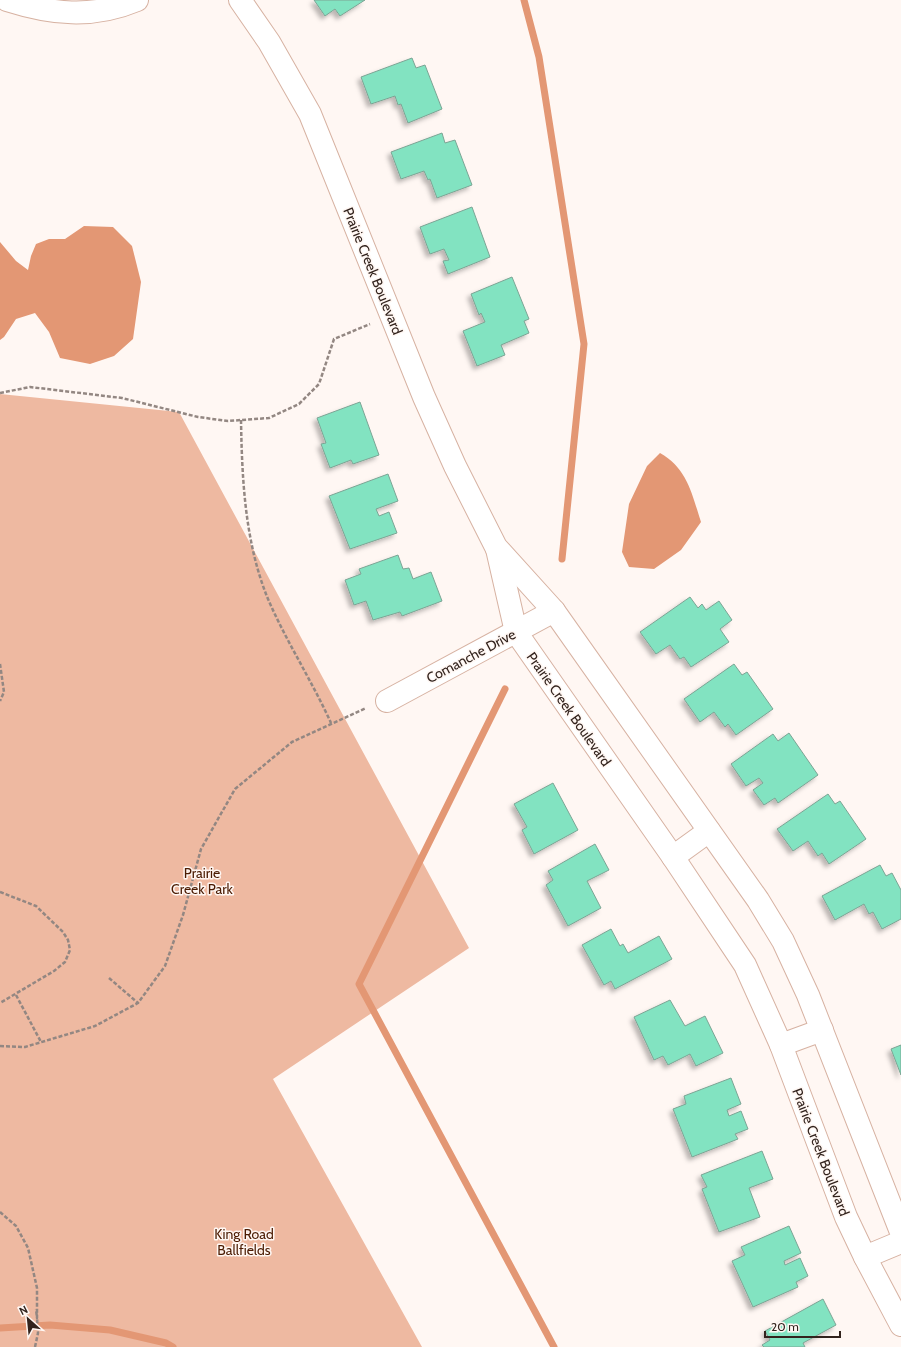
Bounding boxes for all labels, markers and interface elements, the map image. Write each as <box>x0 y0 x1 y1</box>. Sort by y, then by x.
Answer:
street label: Prairie Creek Boulevard <box>339 205 407 337</box>
street label: Comanche Drive <box>423 625 519 687</box>
street label: Prairie Creek Boulevard <box>523 648 615 770</box>
park label: Prairie Creek Park <box>171 864 234 898</box>
street label: Prairie Creek Boulevard <box>788 1086 854 1218</box>
park label: King Road Ballfields <box>214 1225 274 1259</box>
north arrow <box>8 1299 48 1339</box>
text: N <box>17 1302 30 1318</box>
scale bar <box>765 1313 840 1339</box>
text: 20 m <box>771 1319 799 1334</box>

